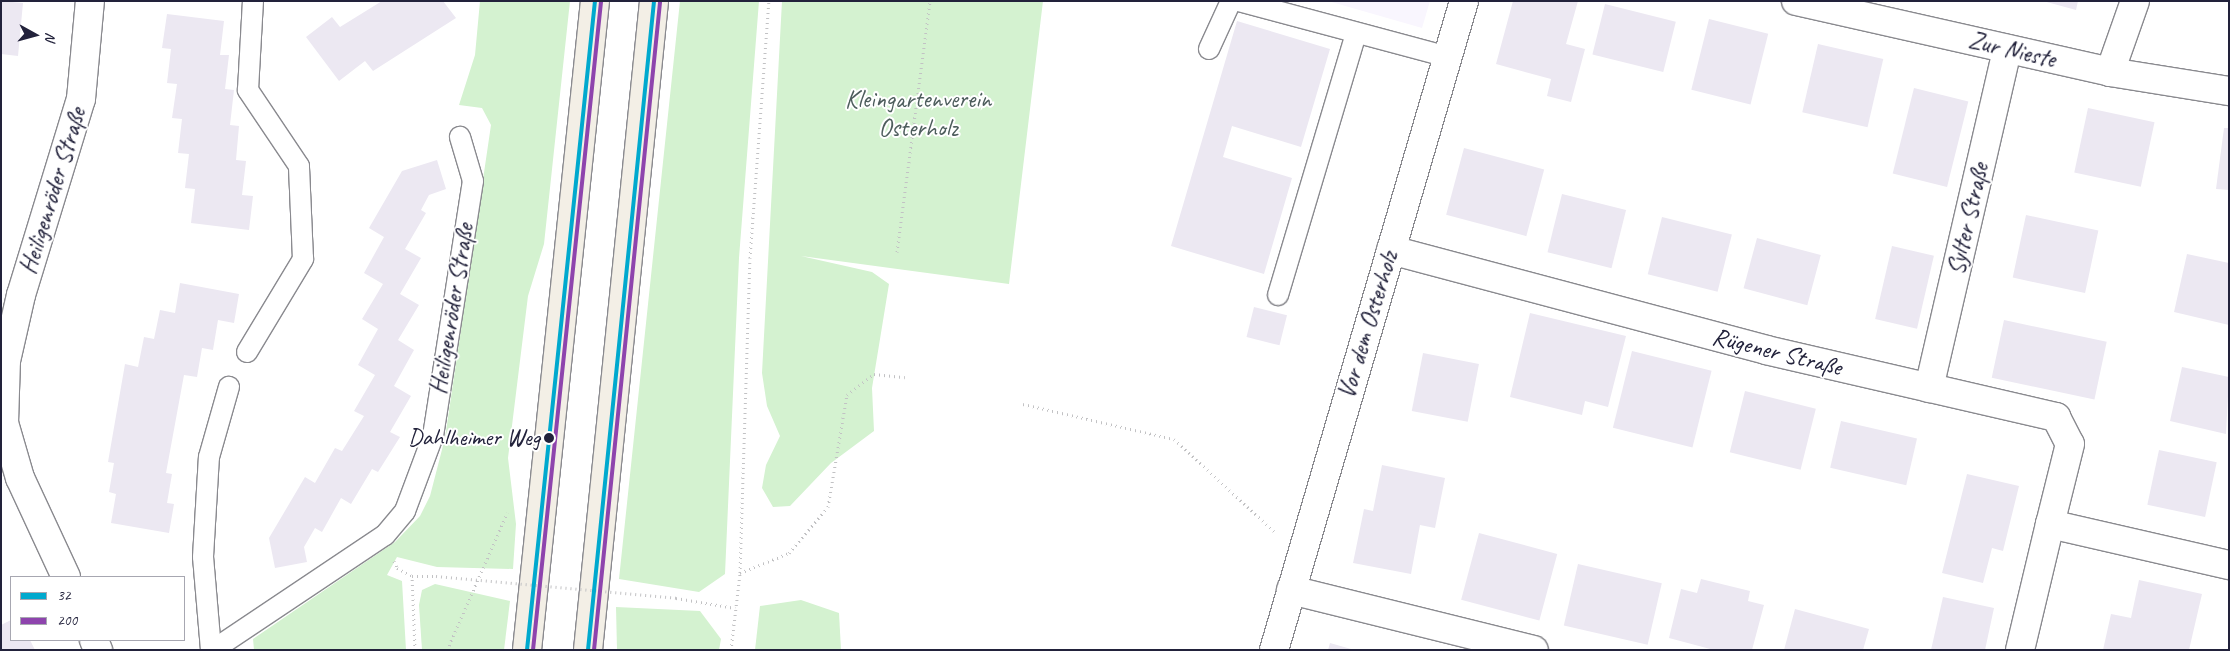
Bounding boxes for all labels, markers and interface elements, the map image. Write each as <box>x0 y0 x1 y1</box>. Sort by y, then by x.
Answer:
north arrow <box>10 10 60 60</box>
street label: Zur Nieste <box>1965 25 2059 75</box>
text: N <box>41 32 59 42</box>
park label: Kleingartenverein Osterholz <box>845 85 991 144</box>
street label: Heiligenröder Straße <box>13 104 93 278</box>
street label: Sylter Straße <box>1940 160 1996 278</box>
street label: Heiligenröder Straße <box>424 221 480 397</box>
street label: Vor dem Osterholz <box>1331 247 1405 403</box>
street label: Rügener Straße <box>1709 321 1845 383</box>
place label: Dahlheimer Weg <box>408 424 540 452</box>
marker: Dahlheimer Weg <box>544 433 554 443</box>
legend <box>10 576 185 641</box>
text: 32 <box>57 586 71 605</box>
text: 200 <box>57 611 77 630</box>

